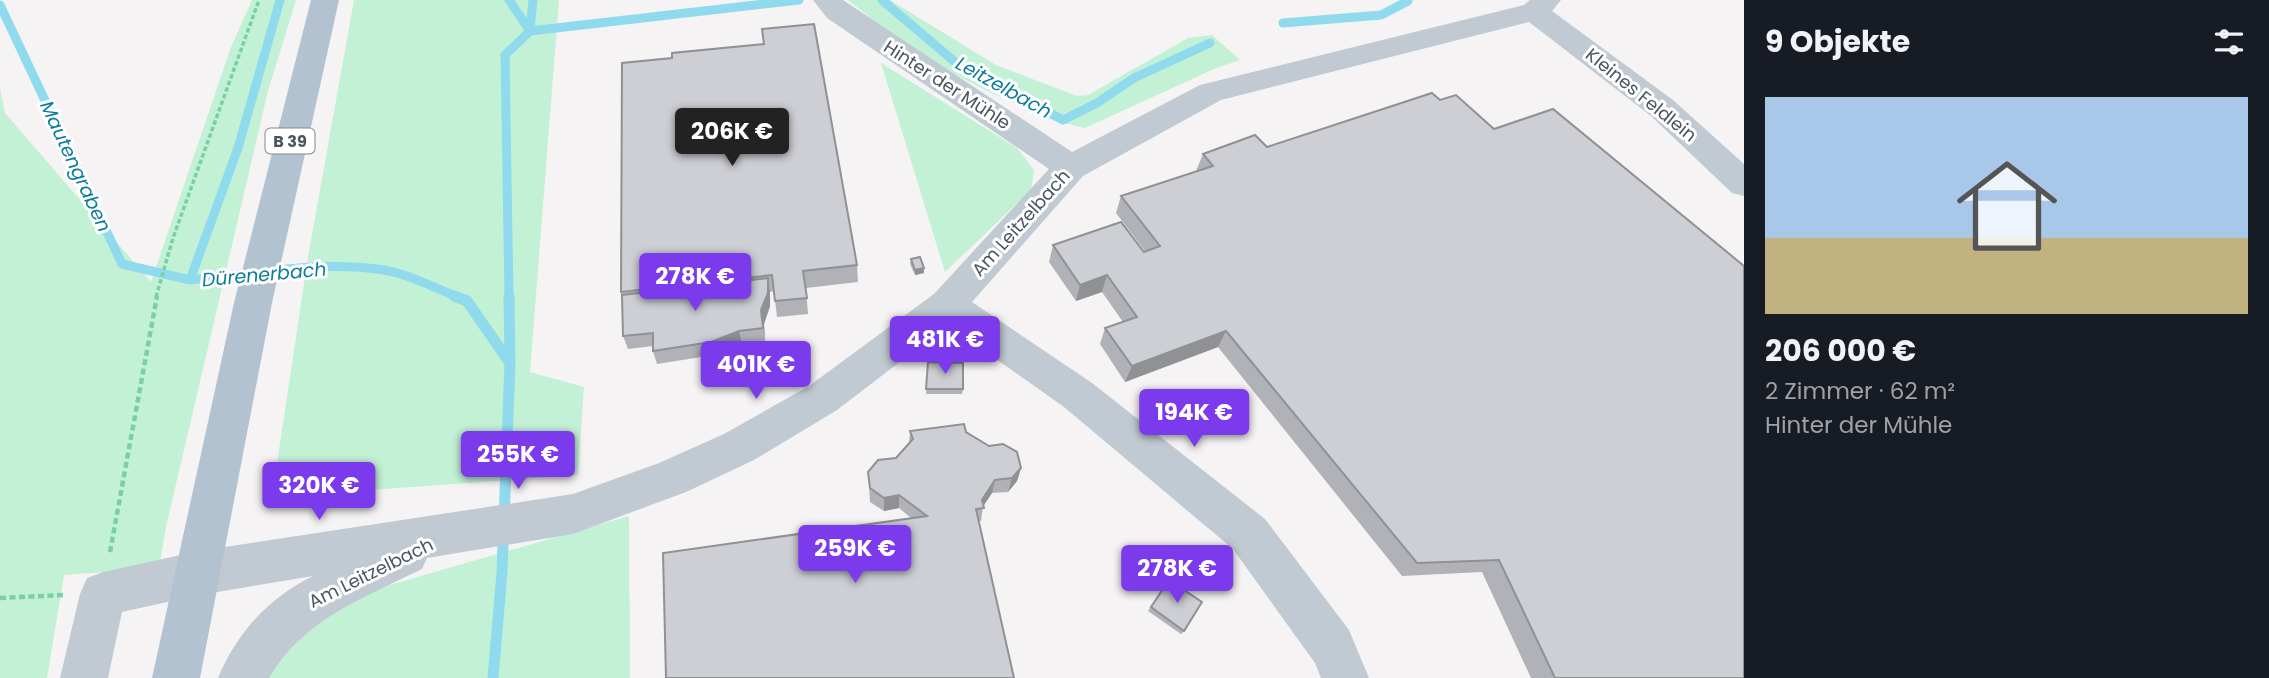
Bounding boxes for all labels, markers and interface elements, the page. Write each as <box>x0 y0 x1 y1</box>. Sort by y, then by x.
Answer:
text: 9 Objekte <box>1765 20 1910 63</box>
icon: filters <box>2210 23 2248 61</box>
street label: Hinter der Mühle <box>879 34 1016 135</box>
street label: Kleines Feldlein <box>1581 42 1702 147</box>
water label: Leitzelbach <box>951 50 1057 125</box>
water label: Mautengraben <box>33 96 118 236</box>
pin: 206K € <box>675 108 789 168</box>
text: 206K € <box>691 115 773 147</box>
road number: B 39 <box>266 128 314 154</box>
icon: home <box>1944 143 2070 269</box>
street label: Am Leitzelbach <box>966 164 1075 282</box>
pin: 278K € <box>638 254 752 313</box>
water label: Dürenerbach <box>201 256 327 293</box>
text: 278K € <box>655 260 735 292</box>
pin: 481K € <box>888 316 1002 376</box>
text: 481K € <box>906 323 984 355</box>
text: 206 000 € <box>1765 329 1916 372</box>
pin: 401K € <box>699 342 813 401</box>
text: 401K € <box>717 348 795 380</box>
text: 2 Zimmer · 62 m² <box>1765 375 1955 407</box>
pin: 194K € <box>1137 390 1251 449</box>
text: 194K € <box>1155 396 1233 428</box>
text: Hinter der Mühle <box>1765 409 1952 441</box>
pin: 255K € <box>461 432 575 491</box>
text: 255K € <box>477 438 559 470</box>
pin: 320K € <box>262 462 376 522</box>
text: 320K € <box>278 469 360 501</box>
pin: 259K € <box>798 526 912 585</box>
street label: Am Leitzelbach <box>304 532 437 614</box>
text: 259K € <box>814 532 896 564</box>
pin: 278K € <box>1120 546 1234 605</box>
text: 278K € <box>1137 552 1217 584</box>

